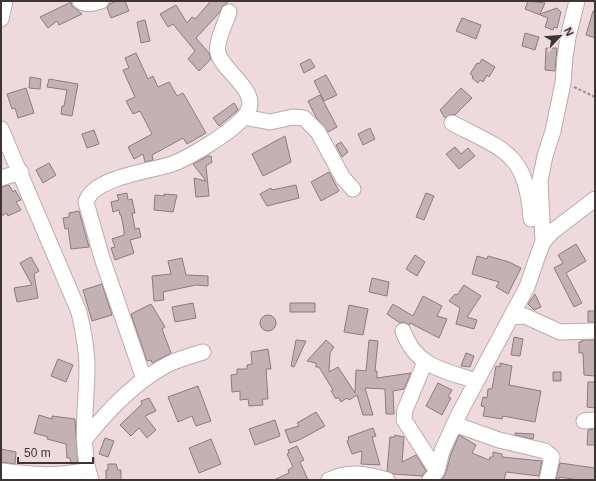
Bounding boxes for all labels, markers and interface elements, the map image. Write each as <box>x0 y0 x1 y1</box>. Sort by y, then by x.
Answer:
north arrow <box>540 16 580 56</box>
text: N <box>562 25 576 38</box>
scale bar <box>18 439 93 465</box>
text: 50 m <box>24 446 51 460</box>

